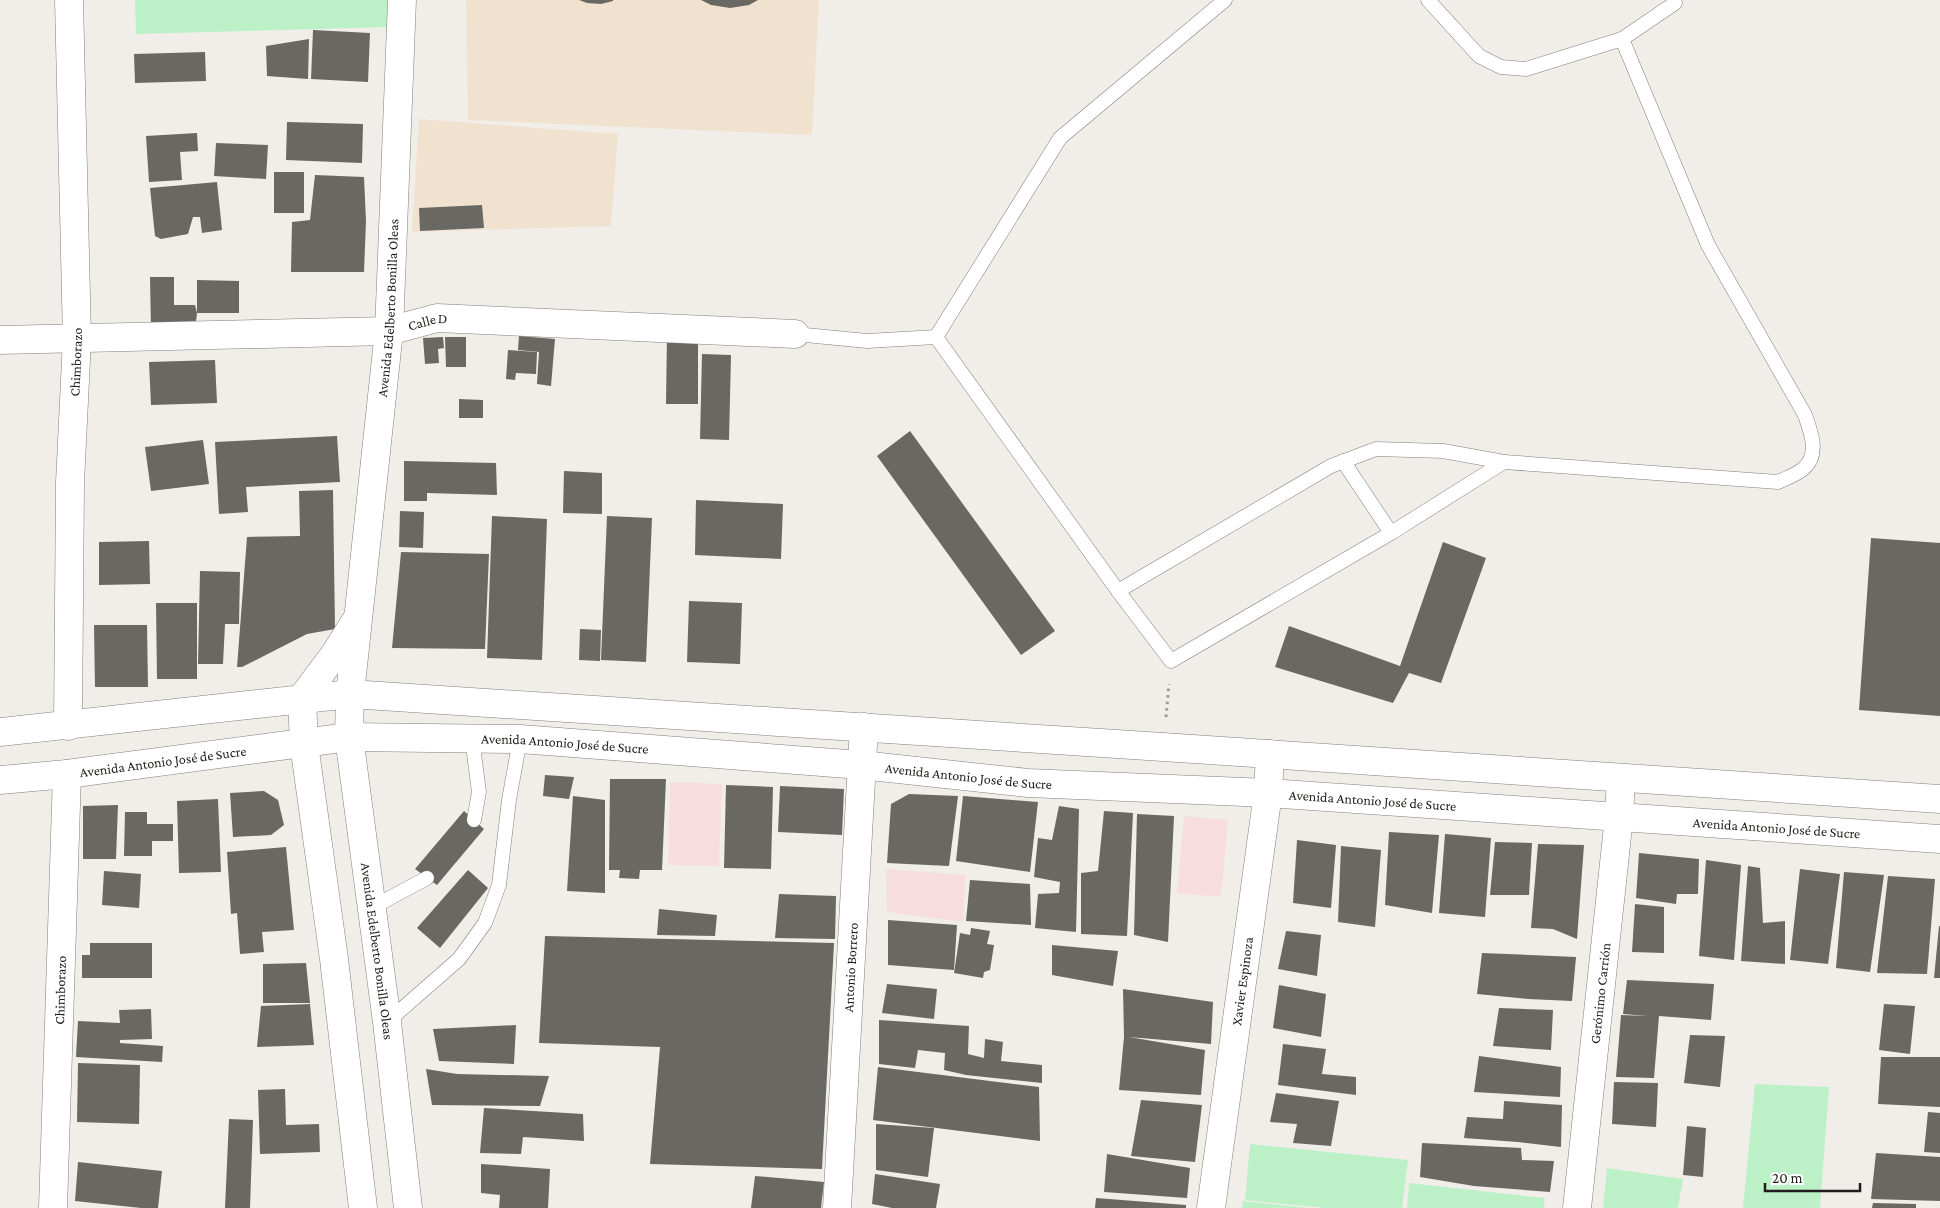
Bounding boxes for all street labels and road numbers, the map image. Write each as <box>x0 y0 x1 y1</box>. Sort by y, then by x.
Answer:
street label: Avenida Edelberto Bonilla Oleas <box>374 219 401 398</box>
street label: Calle D <box>406 310 448 334</box>
street label: Chimborazo <box>66 327 85 397</box>
street label: Avenida Antonio José de Sucre <box>481 731 649 757</box>
street label: Avenida Antonio José de Sucre <box>79 743 247 780</box>
street label: Avenida Antonio José de Sucre <box>884 760 1052 792</box>
street label: Avenida Antonio José de Sucre <box>1288 786 1457 814</box>
street label: Avenida Antonio José de Sucre <box>1692 814 1861 842</box>
street label: Avenida Edelberto Bonilla Oleas <box>358 861 397 1041</box>
street label: Antonio Borrero <box>840 922 861 1013</box>
street label: Xavier Espinoza <box>1228 935 1256 1026</box>
street label: Gerónimo Carrión <box>1587 941 1613 1045</box>
street label: Chimborazo <box>51 955 69 1025</box>

